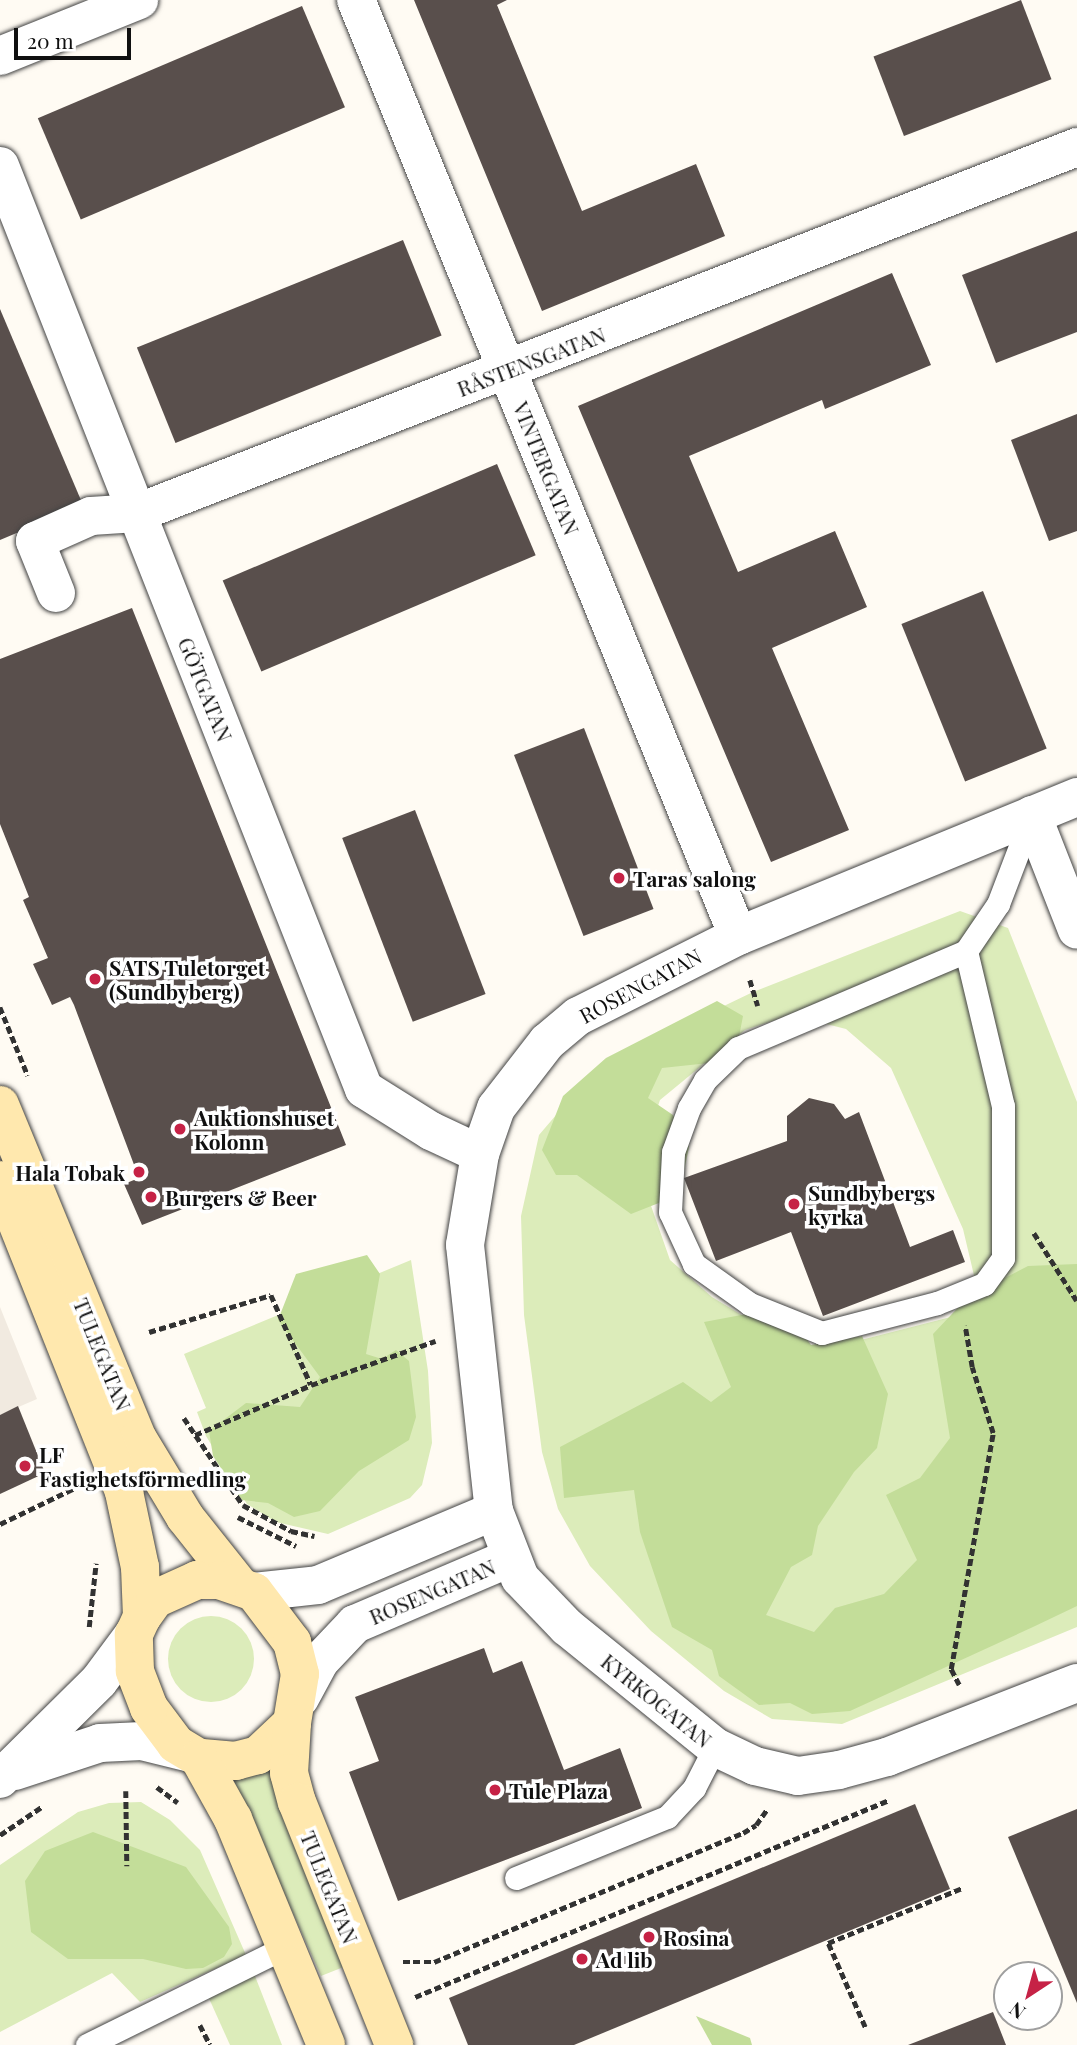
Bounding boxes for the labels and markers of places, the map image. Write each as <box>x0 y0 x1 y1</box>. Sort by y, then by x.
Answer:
place label: Taras salong <box>633 865 756 891</box>
marker: Taras salong <box>611 870 627 886</box>
place label: SATS Tuletorget (Sundbyberg) <box>109 954 266 1004</box>
marker: SATS Tuletorget (Sundbyberg) <box>87 971 103 987</box>
place label: Auktionshuset Kolonn <box>194 1104 334 1154</box>
marker: Auktionshuset Kolonn <box>172 1121 188 1137</box>
place label: Hala Tobak <box>15 1159 125 1185</box>
marker: Hala Tobak <box>131 1164 147 1180</box>
place label: Sundbybergs kyrka <box>808 1179 935 1229</box>
place label: Burgers & Beer <box>165 1184 316 1210</box>
marker: Burgers & Beer <box>143 1189 159 1205</box>
marker: Sundbybergs kyrka <box>786 1196 802 1212</box>
place label: LF Fastighetsförmedling <box>39 1441 246 1491</box>
marker: LF Fastighetsförmedling <box>17 1458 33 1474</box>
place label: Tule Plaza <box>509 1777 608 1803</box>
marker: Tule Plaza <box>487 1782 503 1798</box>
place label: Rosina <box>663 1924 729 1950</box>
marker: Rosina <box>641 1929 657 1945</box>
place label: Ad lib <box>596 1946 653 1972</box>
marker: Ad lib <box>574 1951 590 1967</box>

